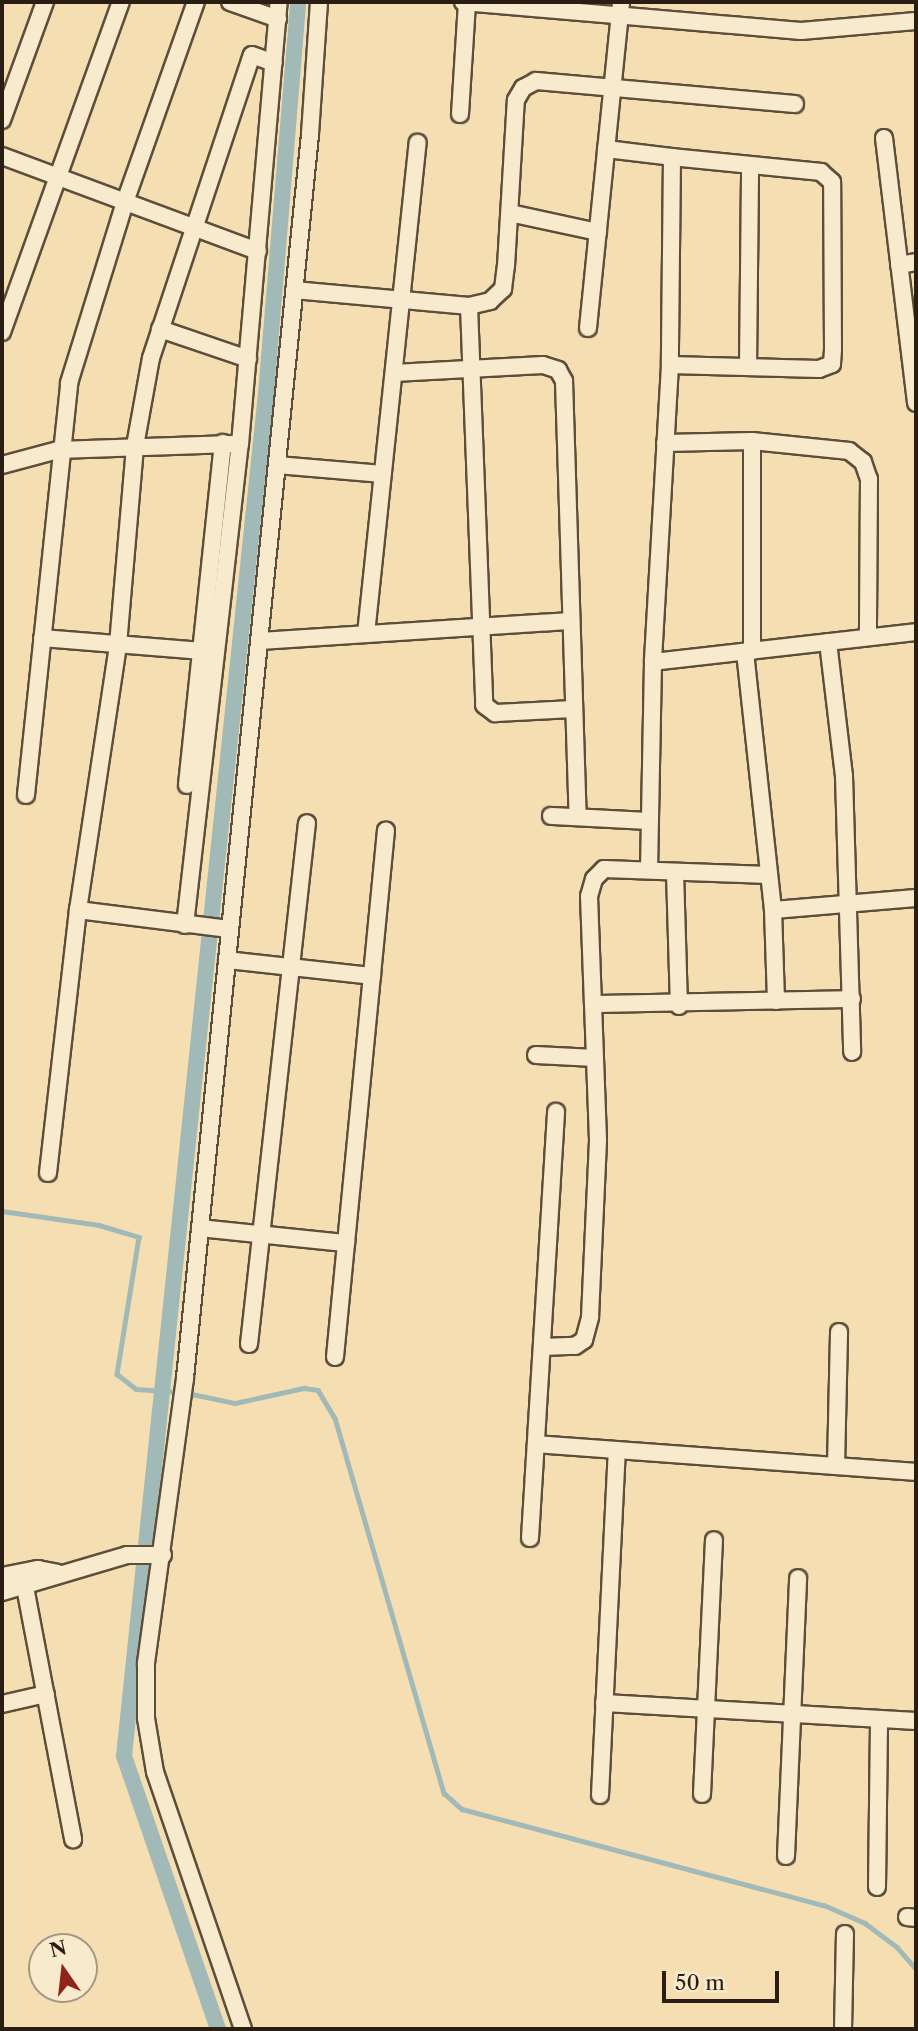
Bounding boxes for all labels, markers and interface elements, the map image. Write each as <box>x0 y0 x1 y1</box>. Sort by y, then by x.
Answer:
north arrow <box>28 1933 98 2003</box>
text: N <box>47 1936 69 1962</box>
scale bar <box>666 1958 783 2002</box>
text: 50 m <box>675 1970 725 1995</box>

